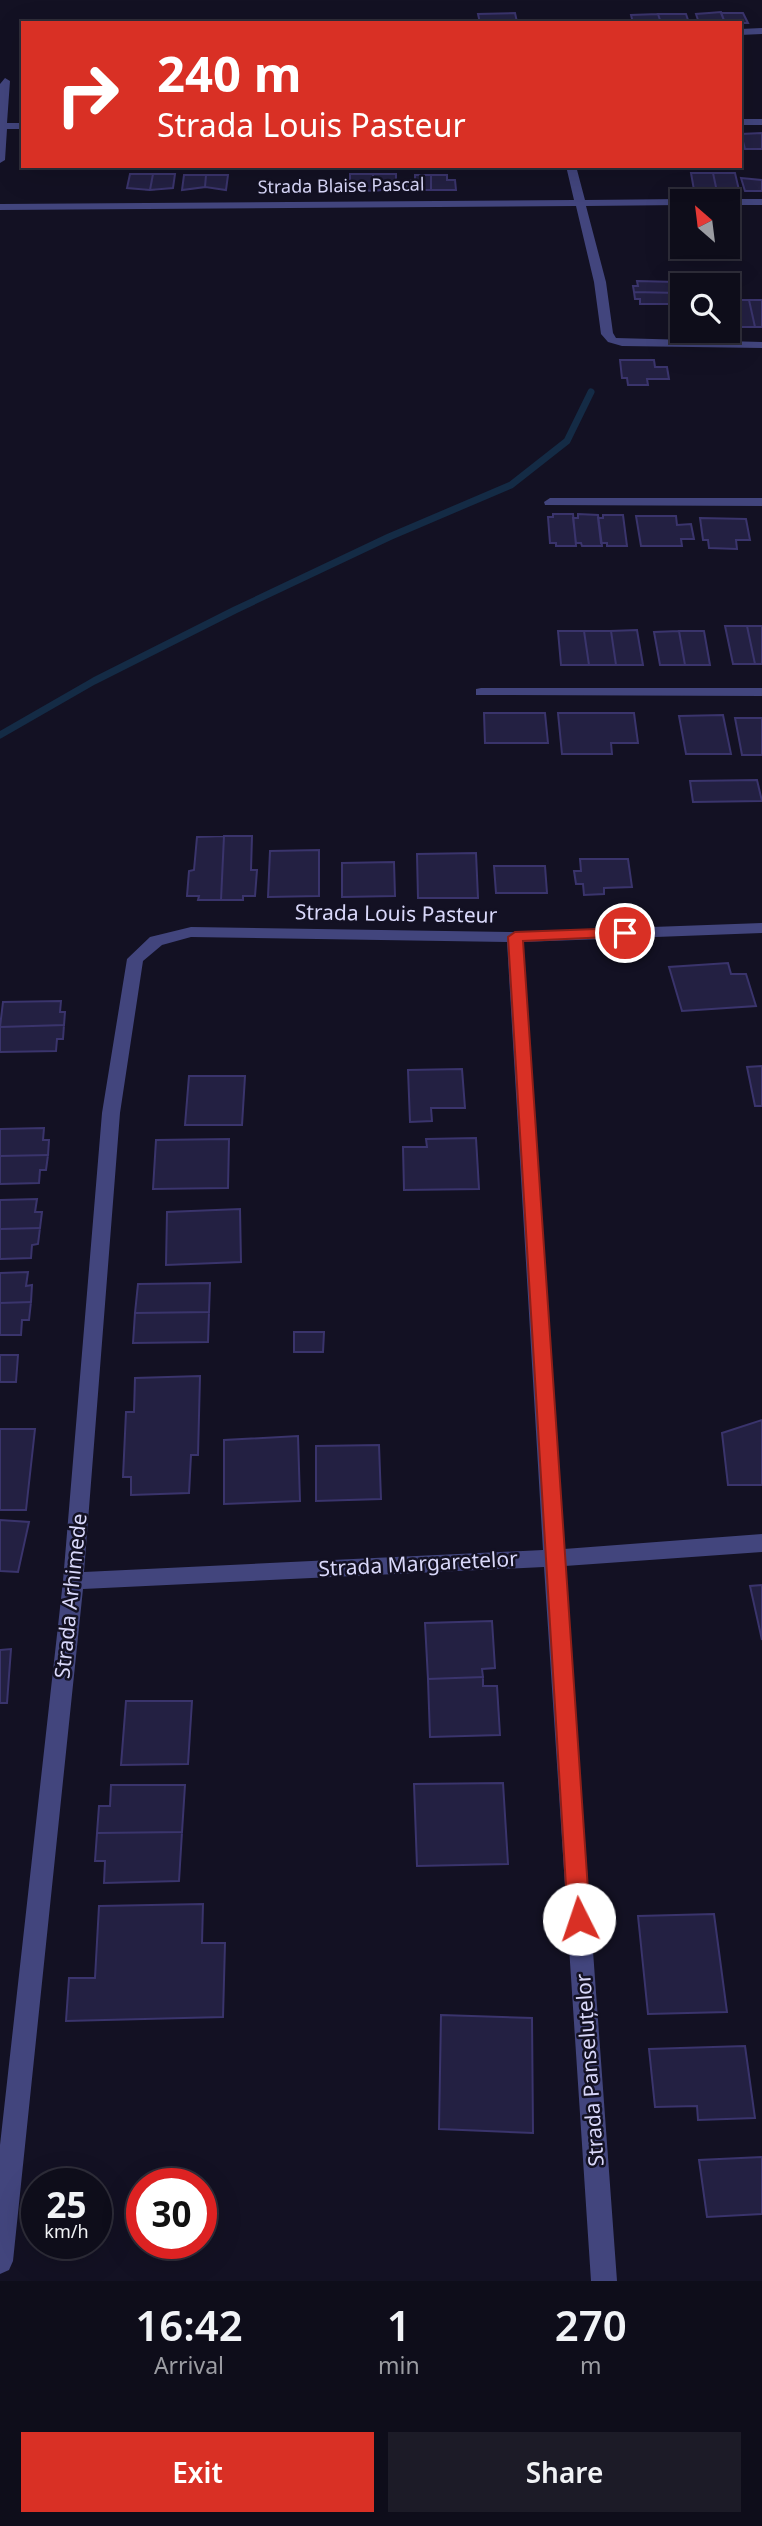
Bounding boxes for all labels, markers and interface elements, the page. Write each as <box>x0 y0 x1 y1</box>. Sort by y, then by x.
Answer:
text: 240 m <box>157 40 302 106</box>
icon: right <box>42 49 133 140</box>
text: Strada Louis Pasteur <box>157 103 466 146</box>
street label: Strada Blaise Pascal <box>257 172 425 198</box>
north arrow <box>670 189 740 259</box>
map controls <box>670 189 740 343</box>
button: search <box>670 273 740 343</box>
street label: Strada Louis Pasteur <box>295 897 498 929</box>
pin <box>595 903 655 963</box>
icon: arrive <box>606 914 644 952</box>
street label: Strada Arhimede <box>47 1512 93 1680</box>
street label: Strada Margaretelor <box>318 1544 519 1582</box>
position arrow <box>542 1882 616 1956</box>
street label: Strada Panseluțelor <box>568 1972 610 2167</box>
speed limit sign: 30 <box>126 2168 217 2259</box>
text: 25 <box>46 2181 87 2228</box>
text: km/h <box>44 2219 89 2243</box>
text: 16:42 <box>135 2296 243 2353</box>
text: 1 <box>387 2296 411 2353</box>
text: 270 <box>555 2296 627 2353</box>
text: Arrival <box>154 2349 224 2381</box>
text: min <box>378 2349 420 2381</box>
text: m <box>580 2349 602 2381</box>
button: Exit <box>21 2432 374 2512</box>
button: Share <box>388 2432 741 2512</box>

